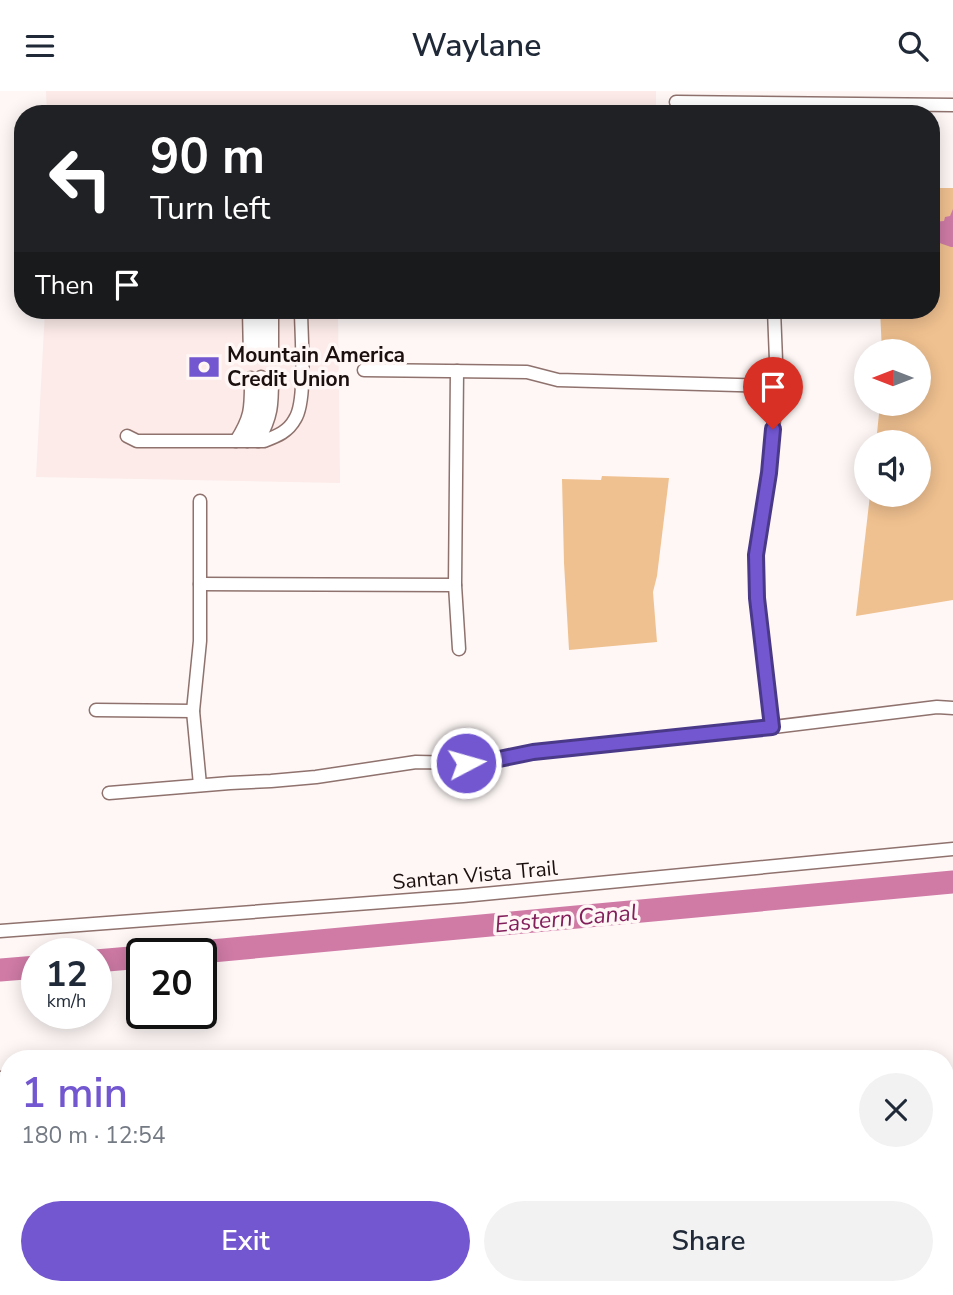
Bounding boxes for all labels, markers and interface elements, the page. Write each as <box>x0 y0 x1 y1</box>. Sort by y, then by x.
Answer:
text: Waylane <box>412 24 541 67</box>
icon: menu <box>21 27 59 65</box>
icon: search <box>894 27 932 65</box>
text: 90 m <box>150 123 265 190</box>
icon: left <box>35 133 126 224</box>
text: Turn left <box>150 187 270 230</box>
icon: arrive <box>108 266 146 304</box>
text: Then <box>35 268 94 303</box>
north arrow <box>854 339 931 417</box>
map controls <box>854 339 931 507</box>
place label: Mountain America Credit Union <box>227 341 405 393</box>
bank icon: Mountain America Credit Union <box>187 350 221 384</box>
pin <box>743 357 803 429</box>
icon: arrive <box>754 368 792 406</box>
button: sound <box>854 430 931 507</box>
position arrow <box>429 726 503 800</box>
street label: Santan Vista Trail <box>391 854 560 896</box>
water label: Eastern Canal <box>493 897 639 940</box>
speed limit sign: 20 <box>126 938 217 1029</box>
text: 12 <box>45 951 88 998</box>
text: km/h <box>47 989 86 1013</box>
text: 1 min <box>21 1065 128 1122</box>
button: close <box>859 1073 933 1147</box>
text: 180 m · 12:54 <box>21 1120 166 1151</box>
button: Exit <box>21 1201 470 1281</box>
button: Share <box>484 1201 933 1281</box>

